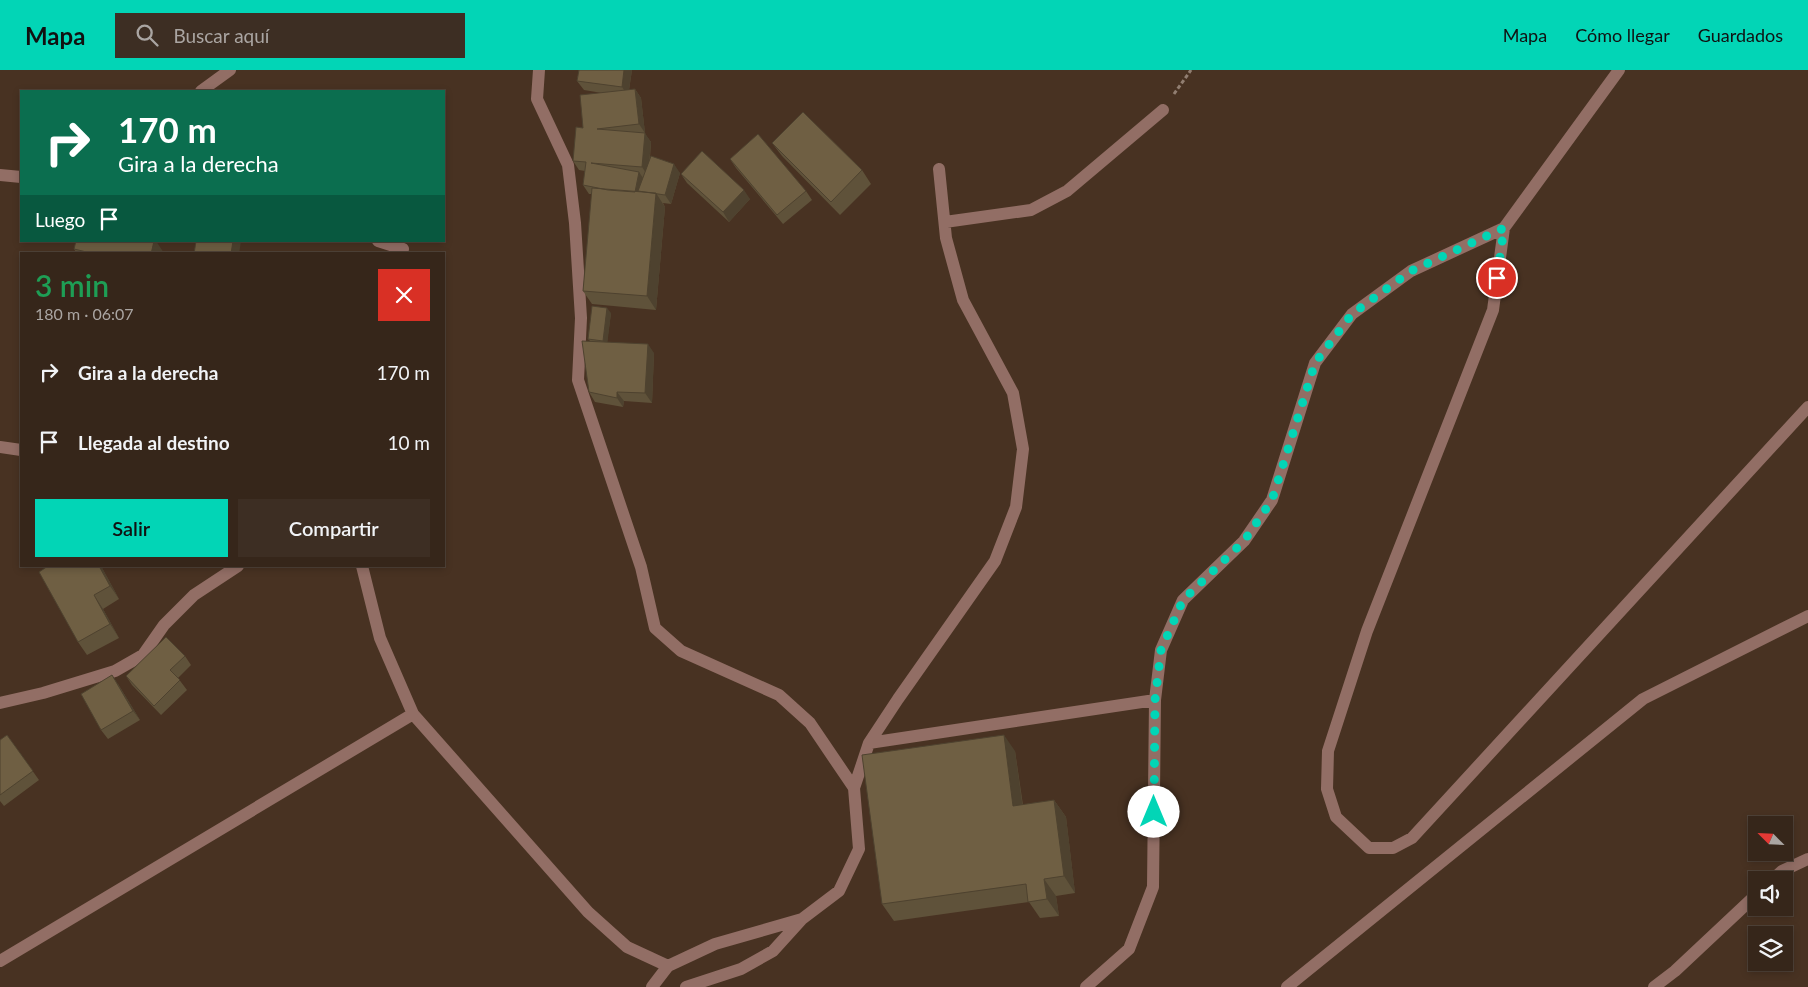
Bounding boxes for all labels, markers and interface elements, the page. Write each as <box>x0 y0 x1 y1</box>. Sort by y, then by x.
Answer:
search box <box>115 13 465 58</box>
text: Mapa <box>25 21 85 50</box>
icon: search <box>133 21 161 49</box>
text: Buscar aquí <box>173 24 269 47</box>
text: Mapa <box>1503 24 1547 46</box>
text: Cómo llegar <box>1575 24 1670 46</box>
text: Guardados <box>1698 24 1783 46</box>
text: 170 m <box>118 108 217 150</box>
icon: right <box>35 110 100 175</box>
text: Gira a la derecha <box>118 150 279 177</box>
icon: arrive <box>95 205 123 233</box>
text: Luego <box>35 208 85 231</box>
pin <box>1476 257 1518 299</box>
icon: arrive <box>1483 264 1511 292</box>
text: 3 min <box>35 267 109 303</box>
button: close <box>378 269 430 321</box>
text: 180 m · 06:07 <box>35 304 134 323</box>
icon: right <box>35 358 63 386</box>
text: Gira a la derecha <box>78 361 218 384</box>
text: 170 m <box>376 361 430 384</box>
icon: arrive <box>35 428 63 456</box>
text: Llegada al destino <box>78 431 230 454</box>
text: 10 m <box>387 431 430 454</box>
button: Salir <box>35 499 228 557</box>
button: Compartir <box>238 499 430 557</box>
position arrow <box>1127 785 1179 837</box>
north arrow <box>1748 816 1792 861</box>
map controls <box>1748 816 1793 971</box>
button: sound <box>1748 871 1793 916</box>
button: layers <box>1748 926 1793 971</box>

